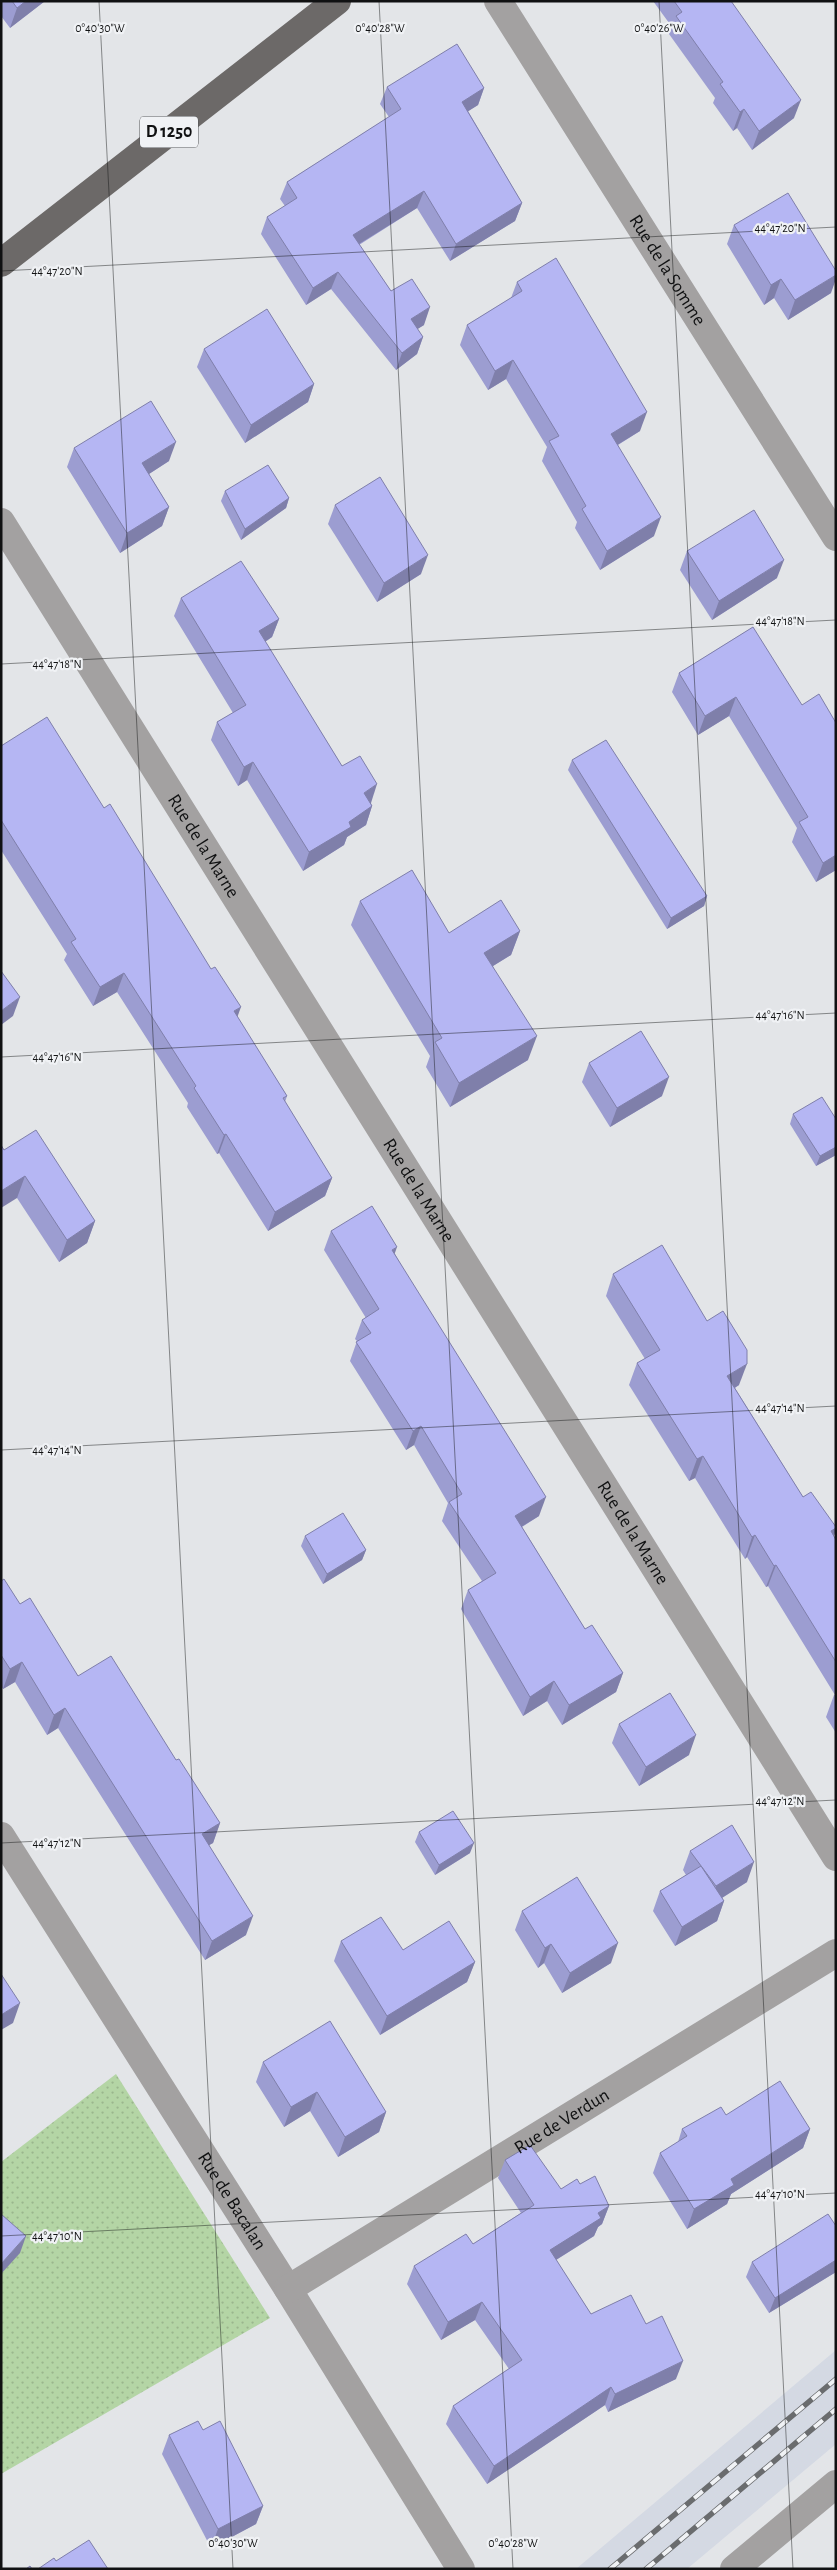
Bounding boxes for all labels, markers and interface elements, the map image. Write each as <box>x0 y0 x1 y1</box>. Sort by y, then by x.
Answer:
text: 0°40'30"W <box>75 22 125 34</box>
text: 0°40'28"W <box>355 22 405 34</box>
text: 0°40'26"W <box>634 22 684 34</box>
road number: D 1250 <box>140 116 198 148</box>
street label: Rue de la Somme <box>626 211 709 329</box>
text: 44°47'20"N <box>754 222 806 234</box>
text: 44°47'20"N <box>31 265 83 277</box>
text: 44°47'18"N <box>755 615 805 627</box>
text: 44°47'18"N <box>32 658 82 670</box>
street label: Rue de la Marne <box>164 791 243 901</box>
text: 44°47'16"N <box>755 1009 805 1021</box>
text: 44°47'16"N <box>32 1051 82 1063</box>
street label: Rue de la Marne <box>379 1135 458 1245</box>
text: 44°47'14"N <box>755 1402 805 1414</box>
text: 44°47'14"N <box>32 1444 82 1456</box>
street label: Rue de la Marne <box>594 1477 673 1588</box>
text: 44°47'12"N <box>756 1795 804 1807</box>
text: 44°47'12"N <box>33 1837 81 1849</box>
street label: Rue de Verdun <box>511 2085 612 2157</box>
street label: Rue de Bacalan <box>194 2149 270 2253</box>
text: 44°47'10"N <box>755 2188 805 2200</box>
text: 44°47'10"N <box>32 2230 82 2242</box>
text: 0°40'30"W <box>208 2537 258 2549</box>
text: 0°40'28"W <box>488 2537 538 2549</box>

